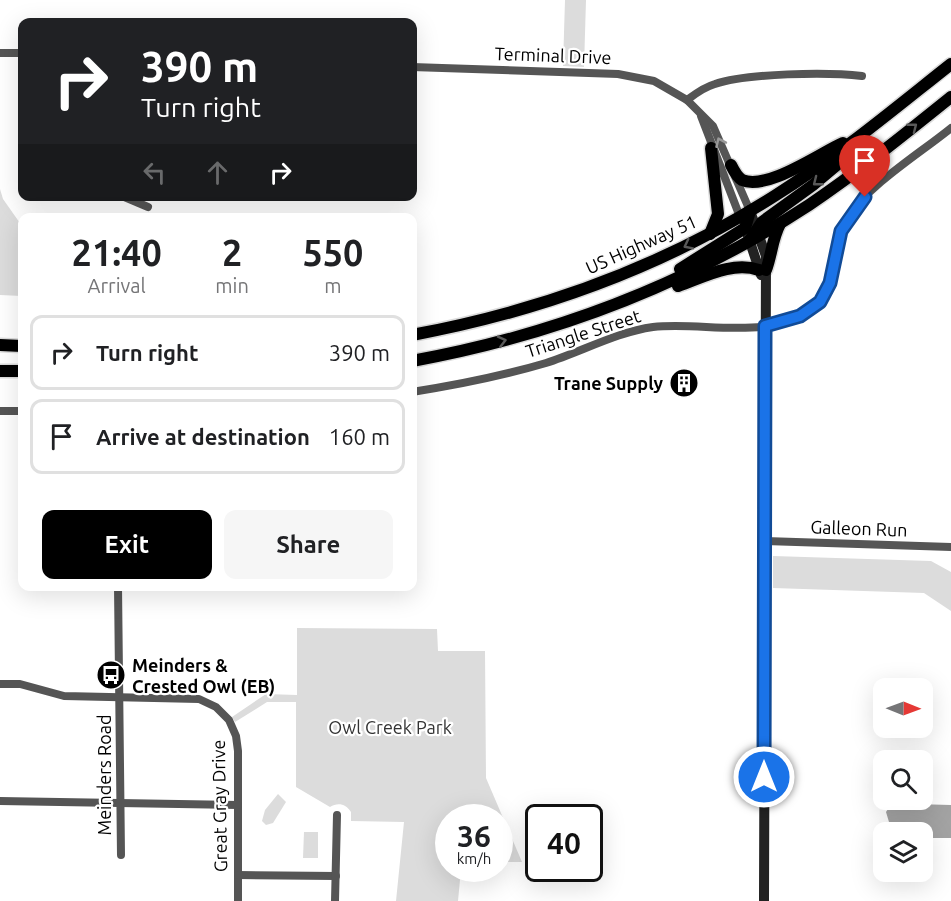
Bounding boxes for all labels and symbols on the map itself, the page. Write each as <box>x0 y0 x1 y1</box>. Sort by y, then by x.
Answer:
street label: Terminal Drive <box>494 43 612 67</box>
one-way arrow <box>906 124 917 135</box>
pin <box>839 135 890 197</box>
one-way arrow <box>715 137 727 148</box>
one-way arrow <box>813 174 824 185</box>
street label: US Highway 51 <box>582 211 700 277</box>
one-way arrow <box>684 237 695 249</box>
street label: Triangle Street <box>523 305 643 361</box>
one-way arrow <box>497 336 507 349</box>
building icon: Trane Supply <box>668 367 700 399</box>
place label: Trane Supply <box>554 373 663 393</box>
street label: Galleon Run <box>810 516 908 540</box>
place label: Meinders & Crested Owl (EB) <box>132 655 275 697</box>
bus stop icon: Meinders & Crested Owl (EB) <box>95 659 127 691</box>
north arrow <box>873 678 933 738</box>
street label: Meinders Road <box>94 715 114 835</box>
park label: Owl Creek Park <box>328 717 452 737</box>
street label: Great Gray Drive <box>208 740 230 872</box>
position arrow <box>732 745 796 809</box>
speed limit sign: 40 <box>525 804 603 882</box>

